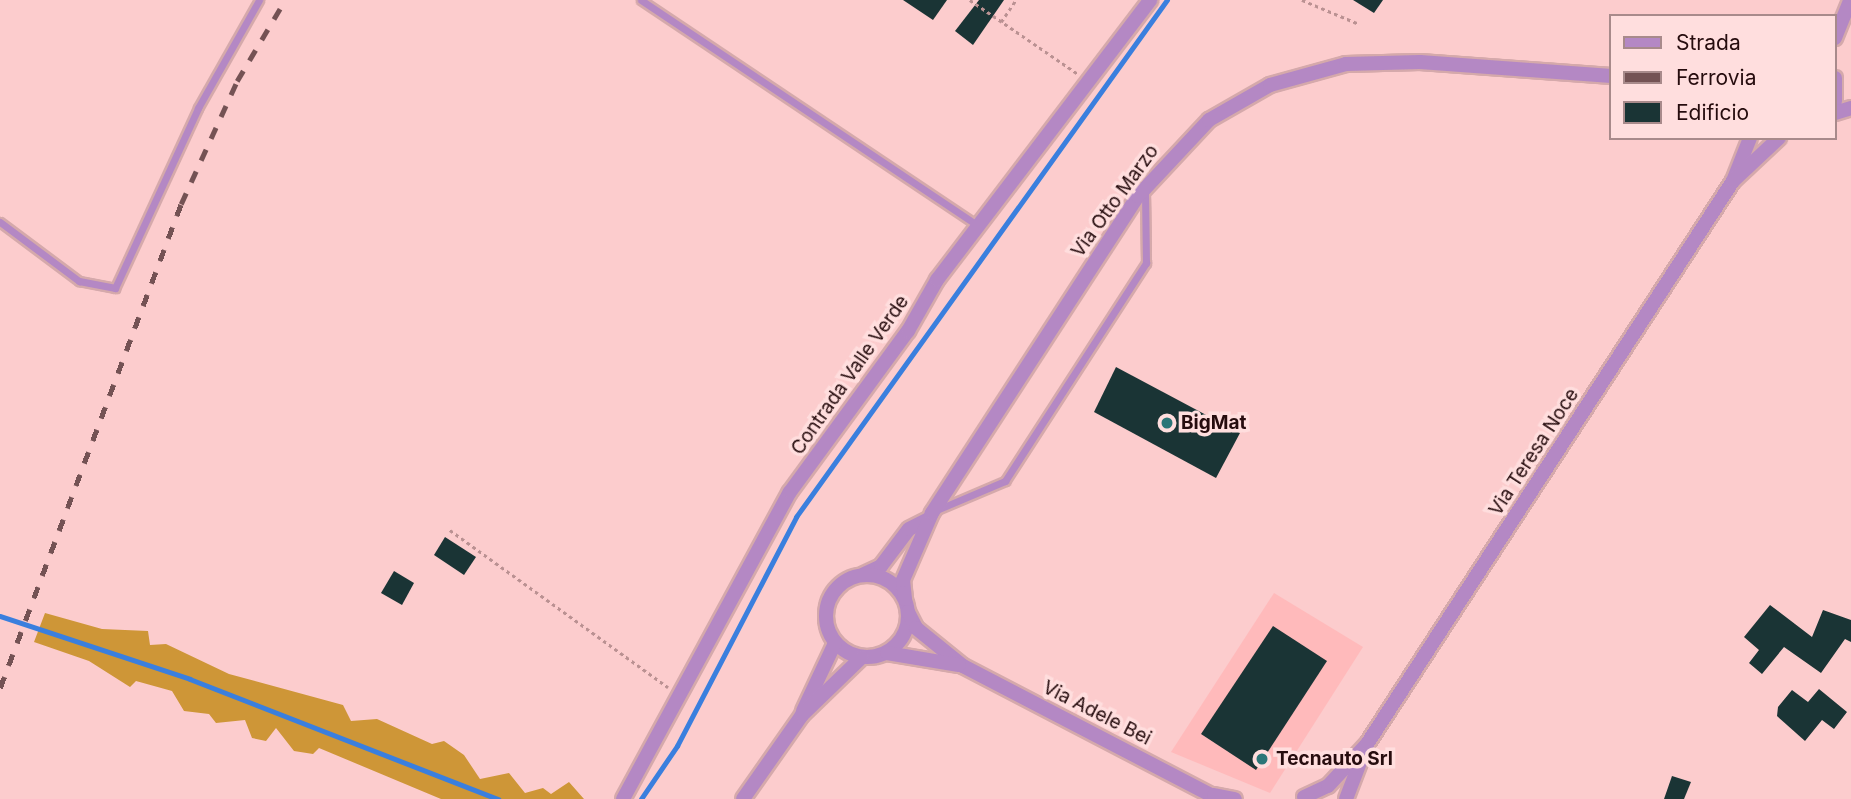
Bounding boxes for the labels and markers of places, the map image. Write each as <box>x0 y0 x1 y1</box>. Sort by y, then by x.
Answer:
place label: BigMat <box>1181 412 1246 434</box>
marker: BigMat <box>1159 415 1175 431</box>
place label: Tecnauto Srl <box>1276 748 1393 770</box>
marker: Tecnauto Srl <box>1254 751 1270 767</box>

